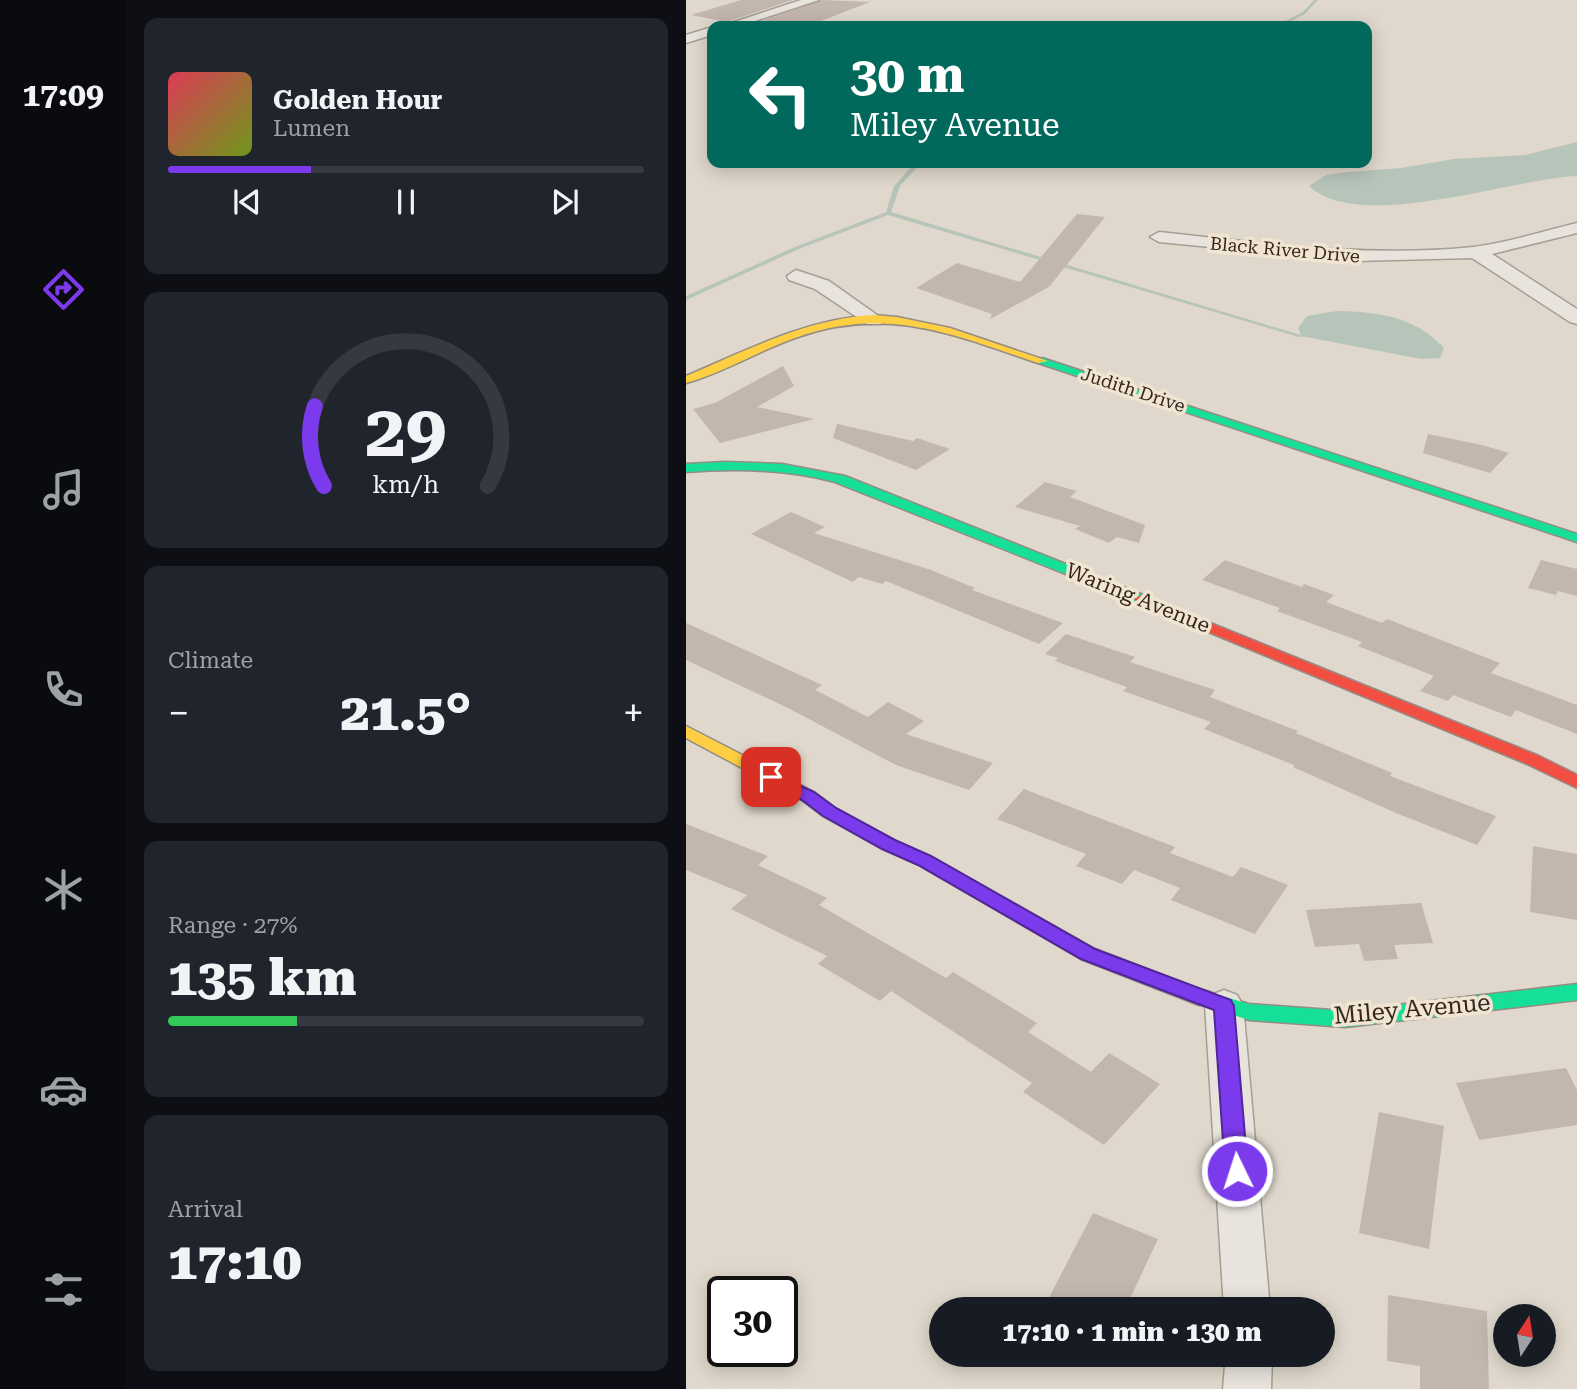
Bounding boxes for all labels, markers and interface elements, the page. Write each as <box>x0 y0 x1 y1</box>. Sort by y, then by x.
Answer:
text: 30 m <box>850 47 965 104</box>
icon: left <box>735 49 826 140</box>
text: 17:09 <box>22 76 104 114</box>
text: Golden Hour <box>273 85 442 115</box>
text: Miley Avenue <box>850 106 1060 144</box>
text: Lumen <box>273 115 350 142</box>
icon: previous <box>228 183 266 221</box>
icon: pause <box>387 183 425 221</box>
icon: next <box>546 183 584 221</box>
street label: Black River Drive <box>1209 232 1361 267</box>
icon: directions <box>39 265 88 314</box>
street label: Judith Drive <box>1078 363 1188 416</box>
text: 29 <box>365 390 447 475</box>
icon: music <box>39 465 88 514</box>
text: km/h <box>373 470 439 499</box>
street label: Waring Avenue <box>1062 558 1214 638</box>
text: Climate <box>168 647 253 674</box>
icon: phone <box>39 665 88 714</box>
text: 21.5° <box>341 682 471 743</box>
text: − <box>168 691 189 735</box>
text: + <box>623 691 644 735</box>
pin <box>741 747 801 807</box>
icon: arrive <box>752 758 790 796</box>
icon: climate <box>39 865 88 914</box>
text: Range · 27% <box>168 912 297 939</box>
text: 135 km <box>168 947 356 1008</box>
street label: Miley Avenue <box>1332 988 1492 1030</box>
icon: car <box>39 1065 88 1114</box>
position arrow <box>1200 1134 1274 1208</box>
text: Arrival <box>168 1196 243 1223</box>
text: 17:10 <box>168 1231 302 1292</box>
icon: filters <box>39 1265 88 1314</box>
speed limit sign: 30 <box>707 1276 798 1367</box>
north arrow <box>1493 1304 1556 1367</box>
map controls <box>1493 1304 1556 1367</box>
text: 17:10 · 1 min · 130 m <box>1002 1317 1262 1347</box>

